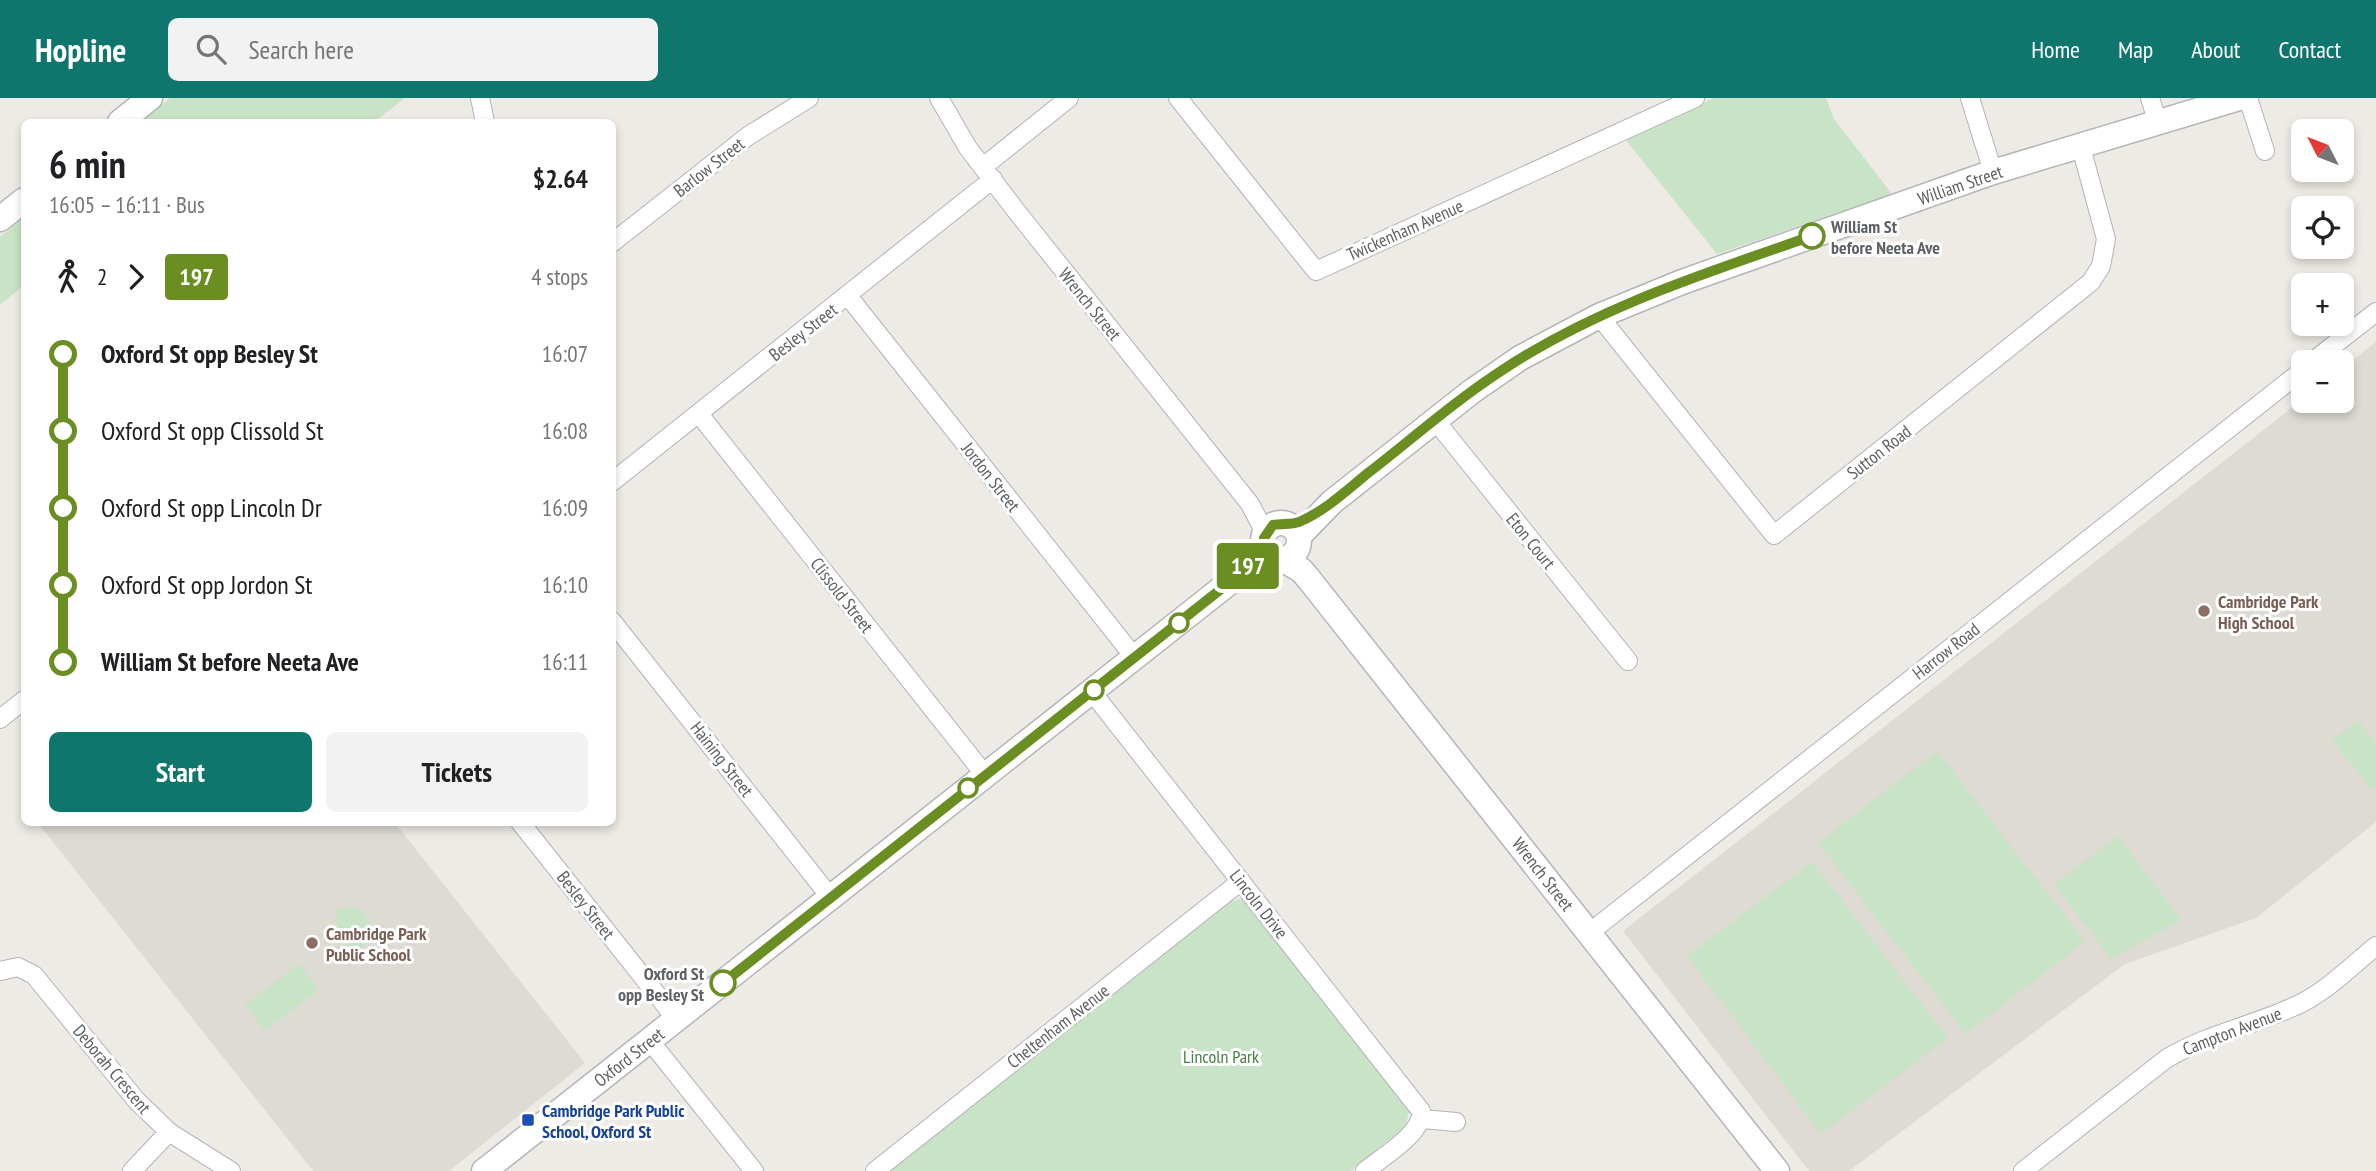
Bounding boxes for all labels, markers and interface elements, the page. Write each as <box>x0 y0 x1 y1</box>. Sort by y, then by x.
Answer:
search box <box>168 18 658 81</box>
text: Hopline <box>35 28 126 71</box>
icon: search <box>192 30 230 68</box>
text: Search here <box>248 33 354 66</box>
text: Home <box>2031 34 2080 65</box>
text: Map <box>2118 34 2153 65</box>
text: About <box>2191 34 2240 65</box>
text: Contact <box>2278 34 2341 65</box>
north arrow <box>2291 119 2354 182</box>
map controls <box>2291 119 2354 413</box>
street label: Barlow Street <box>669 132 749 202</box>
text: 6 min <box>49 139 126 188</box>
street label: William Street <box>1915 160 2006 210</box>
text: $2.64 <box>533 162 588 195</box>
text: 16:05 – 16:11 · Bus <box>49 190 205 219</box>
street label: Twickenham Avenue <box>1343 194 1467 266</box>
button: locate <box>2291 196 2354 259</box>
place label: William St before Neeta Ave <box>1830 215 1940 259</box>
marker: William St before Neeta Ave <box>1799 223 1825 249</box>
icon: walk <box>49 258 87 296</box>
icon: forward <box>117 258 155 296</box>
text: 197 <box>179 261 214 292</box>
text: 2 <box>97 262 107 291</box>
text: 4 stops <box>531 262 588 291</box>
street label: Wrench Street <box>1054 263 1126 345</box>
button: + <box>2291 273 2354 336</box>
street label: Besley Street <box>764 298 842 366</box>
text: Oxford St opp Besley St <box>101 337 318 370</box>
text: 16:07 <box>542 339 588 368</box>
button: − <box>2291 350 2354 413</box>
text: Oxford St opp Clissold St <box>101 414 324 447</box>
text: 16:08 <box>542 416 588 445</box>
street label: Sutton Road <box>1842 420 1916 484</box>
street label: Jordon Street <box>956 437 1025 516</box>
text: Oxford St opp Lincoln Dr <box>101 491 322 524</box>
text: 16:09 <box>542 493 588 522</box>
street label: Eton Court <box>1501 508 1561 574</box>
line badge: 197 <box>1208 543 1288 589</box>
text: 197 <box>1231 550 1265 581</box>
street label: Clissold Street <box>805 553 879 637</box>
text: Oxford St opp Jordon St <box>101 568 312 601</box>
text: 16:10 <box>542 570 588 599</box>
place label: Cambridge Park High School <box>2218 590 2319 634</box>
marker: Cambridge Park High School <box>2196 603 2212 619</box>
unlabelled marker <box>1169 613 1189 633</box>
street label: Harrow Road <box>1908 618 1984 684</box>
text: William St before Neeta Ave <box>101 645 359 678</box>
text: 16:11 <box>542 647 588 676</box>
unlabelled marker <box>1084 680 1104 700</box>
street label: Haining Street <box>685 717 759 801</box>
button: Start <box>49 732 312 812</box>
button: Tickets <box>326 732 588 812</box>
unlabelled marker <box>958 778 978 798</box>
street label: Wrench Street <box>1507 833 1579 915</box>
street label: Lincoln Drive <box>1225 865 1293 943</box>
street label: Besley Street <box>552 866 620 944</box>
place label: Cambridge Park Public School <box>326 922 427 966</box>
marker: Cambridge Park Public School <box>304 935 320 951</box>
place label: Oxford St opp Besley St <box>618 962 705 1006</box>
marker: Oxford St opp Besley St <box>710 970 736 996</box>
street label: Cheltenham Avenue <box>1002 979 1114 1073</box>
street label: Campton Avenue <box>2179 1002 2285 1060</box>
street label: Deborah Crescent <box>68 1020 156 1118</box>
street label: Oxford Street <box>589 1022 669 1092</box>
park label: Lincoln Park <box>1183 1045 1259 1068</box>
place label: Cambridge Park Public School, Oxford St <box>542 1099 685 1143</box>
marker: Cambridge Park Public School, Oxford St <box>520 1112 536 1128</box>

